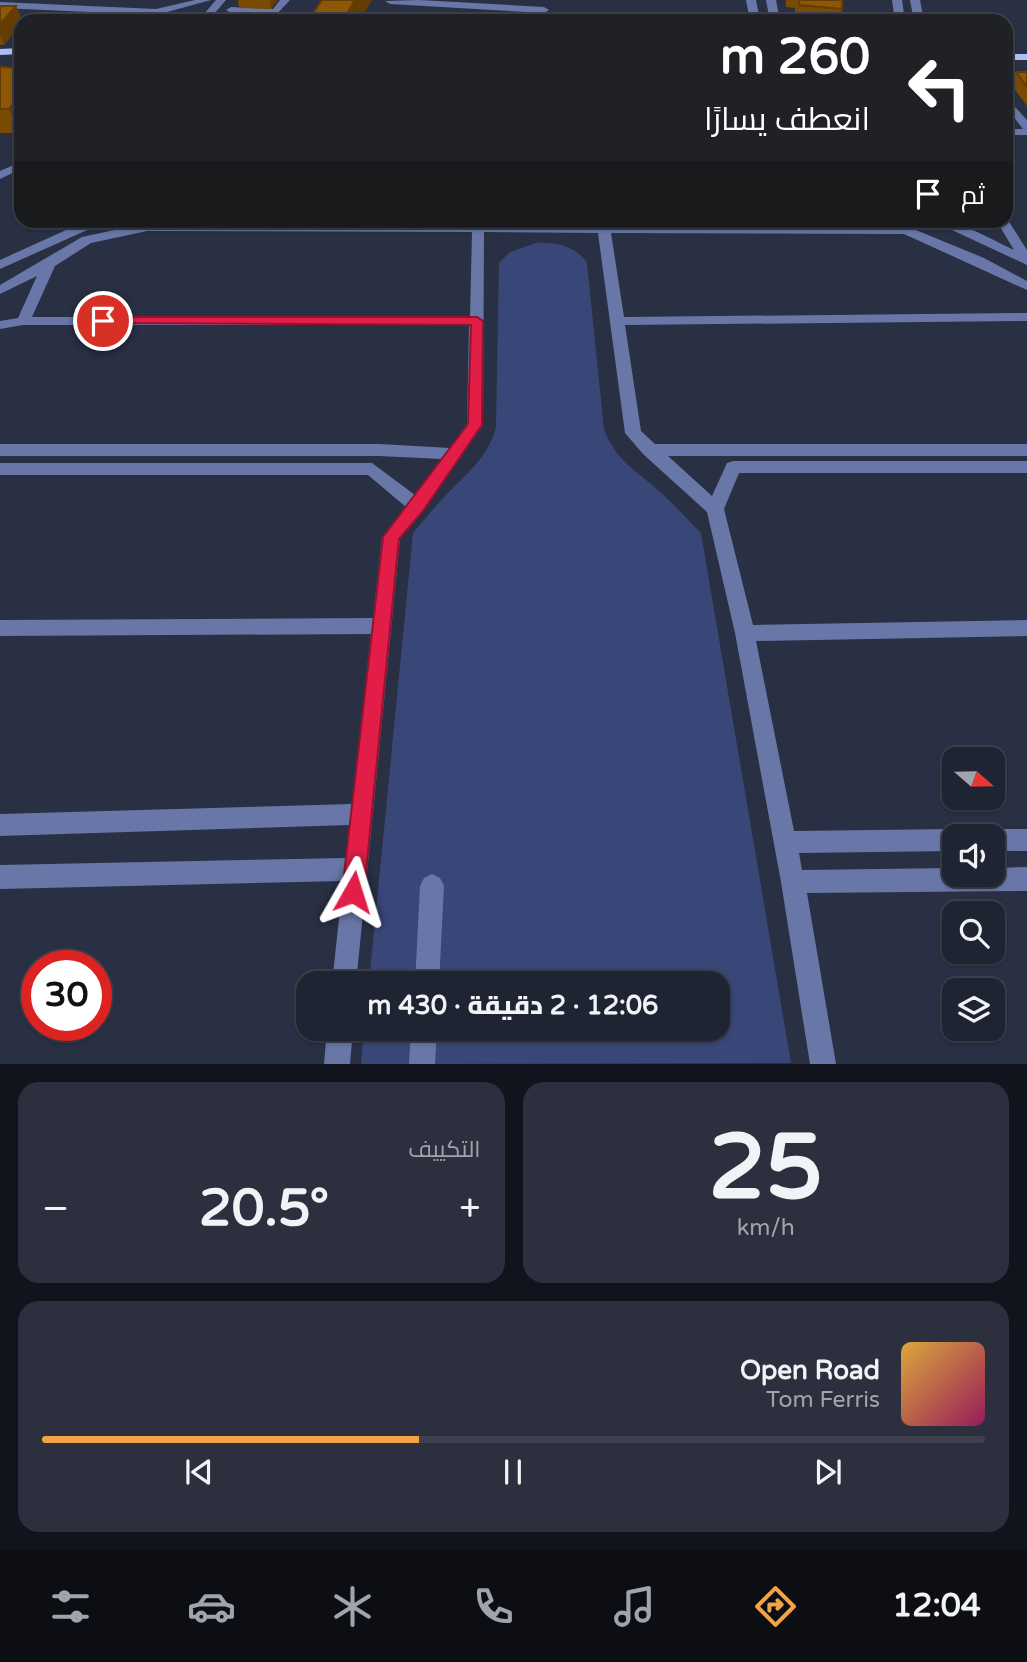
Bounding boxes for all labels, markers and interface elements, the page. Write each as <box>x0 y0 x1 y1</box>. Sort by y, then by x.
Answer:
text: 260 m <box>720 28 870 87</box>
icon: left <box>894 42 985 133</box>
text: انعطف يسارًا <box>704 101 870 139</box>
icon: arrive <box>909 175 947 213</box>
text: ثم <box>961 180 985 211</box>
pin <box>73 291 133 351</box>
icon: arrive <box>84 302 122 340</box>
north arrow <box>942 747 1004 810</box>
map controls <box>942 747 1005 1041</box>
button: sound <box>942 824 1005 887</box>
position arrow <box>316 855 390 929</box>
button: search <box>942 901 1005 964</box>
speed limit sign: 30 <box>21 950 112 1041</box>
button: layers <box>942 978 1005 1041</box>
text: 12:06 · 2 دقيقة · 430 m <box>368 990 658 1021</box>
text: 25 <box>709 1113 823 1223</box>
text: التكييف <box>408 1136 481 1164</box>
text: 20.5° <box>199 1177 329 1240</box>
text: − <box>42 1186 69 1232</box>
text: + <box>459 1186 481 1232</box>
text: km/h <box>737 1214 795 1242</box>
text: Open Road <box>740 1355 880 1386</box>
text: Tom Ferris <box>766 1386 880 1414</box>
icon: previous <box>180 1453 218 1491</box>
icon: pause <box>494 1453 532 1491</box>
icon: next <box>809 1453 847 1491</box>
icon: filters <box>46 1582 95 1631</box>
icon: car <box>187 1582 236 1631</box>
icon: climate <box>328 1582 377 1631</box>
icon: phone <box>469 1582 518 1631</box>
icon: music <box>610 1582 659 1631</box>
icon: directions <box>751 1582 800 1631</box>
text: 12:04 <box>892 1587 981 1625</box>

